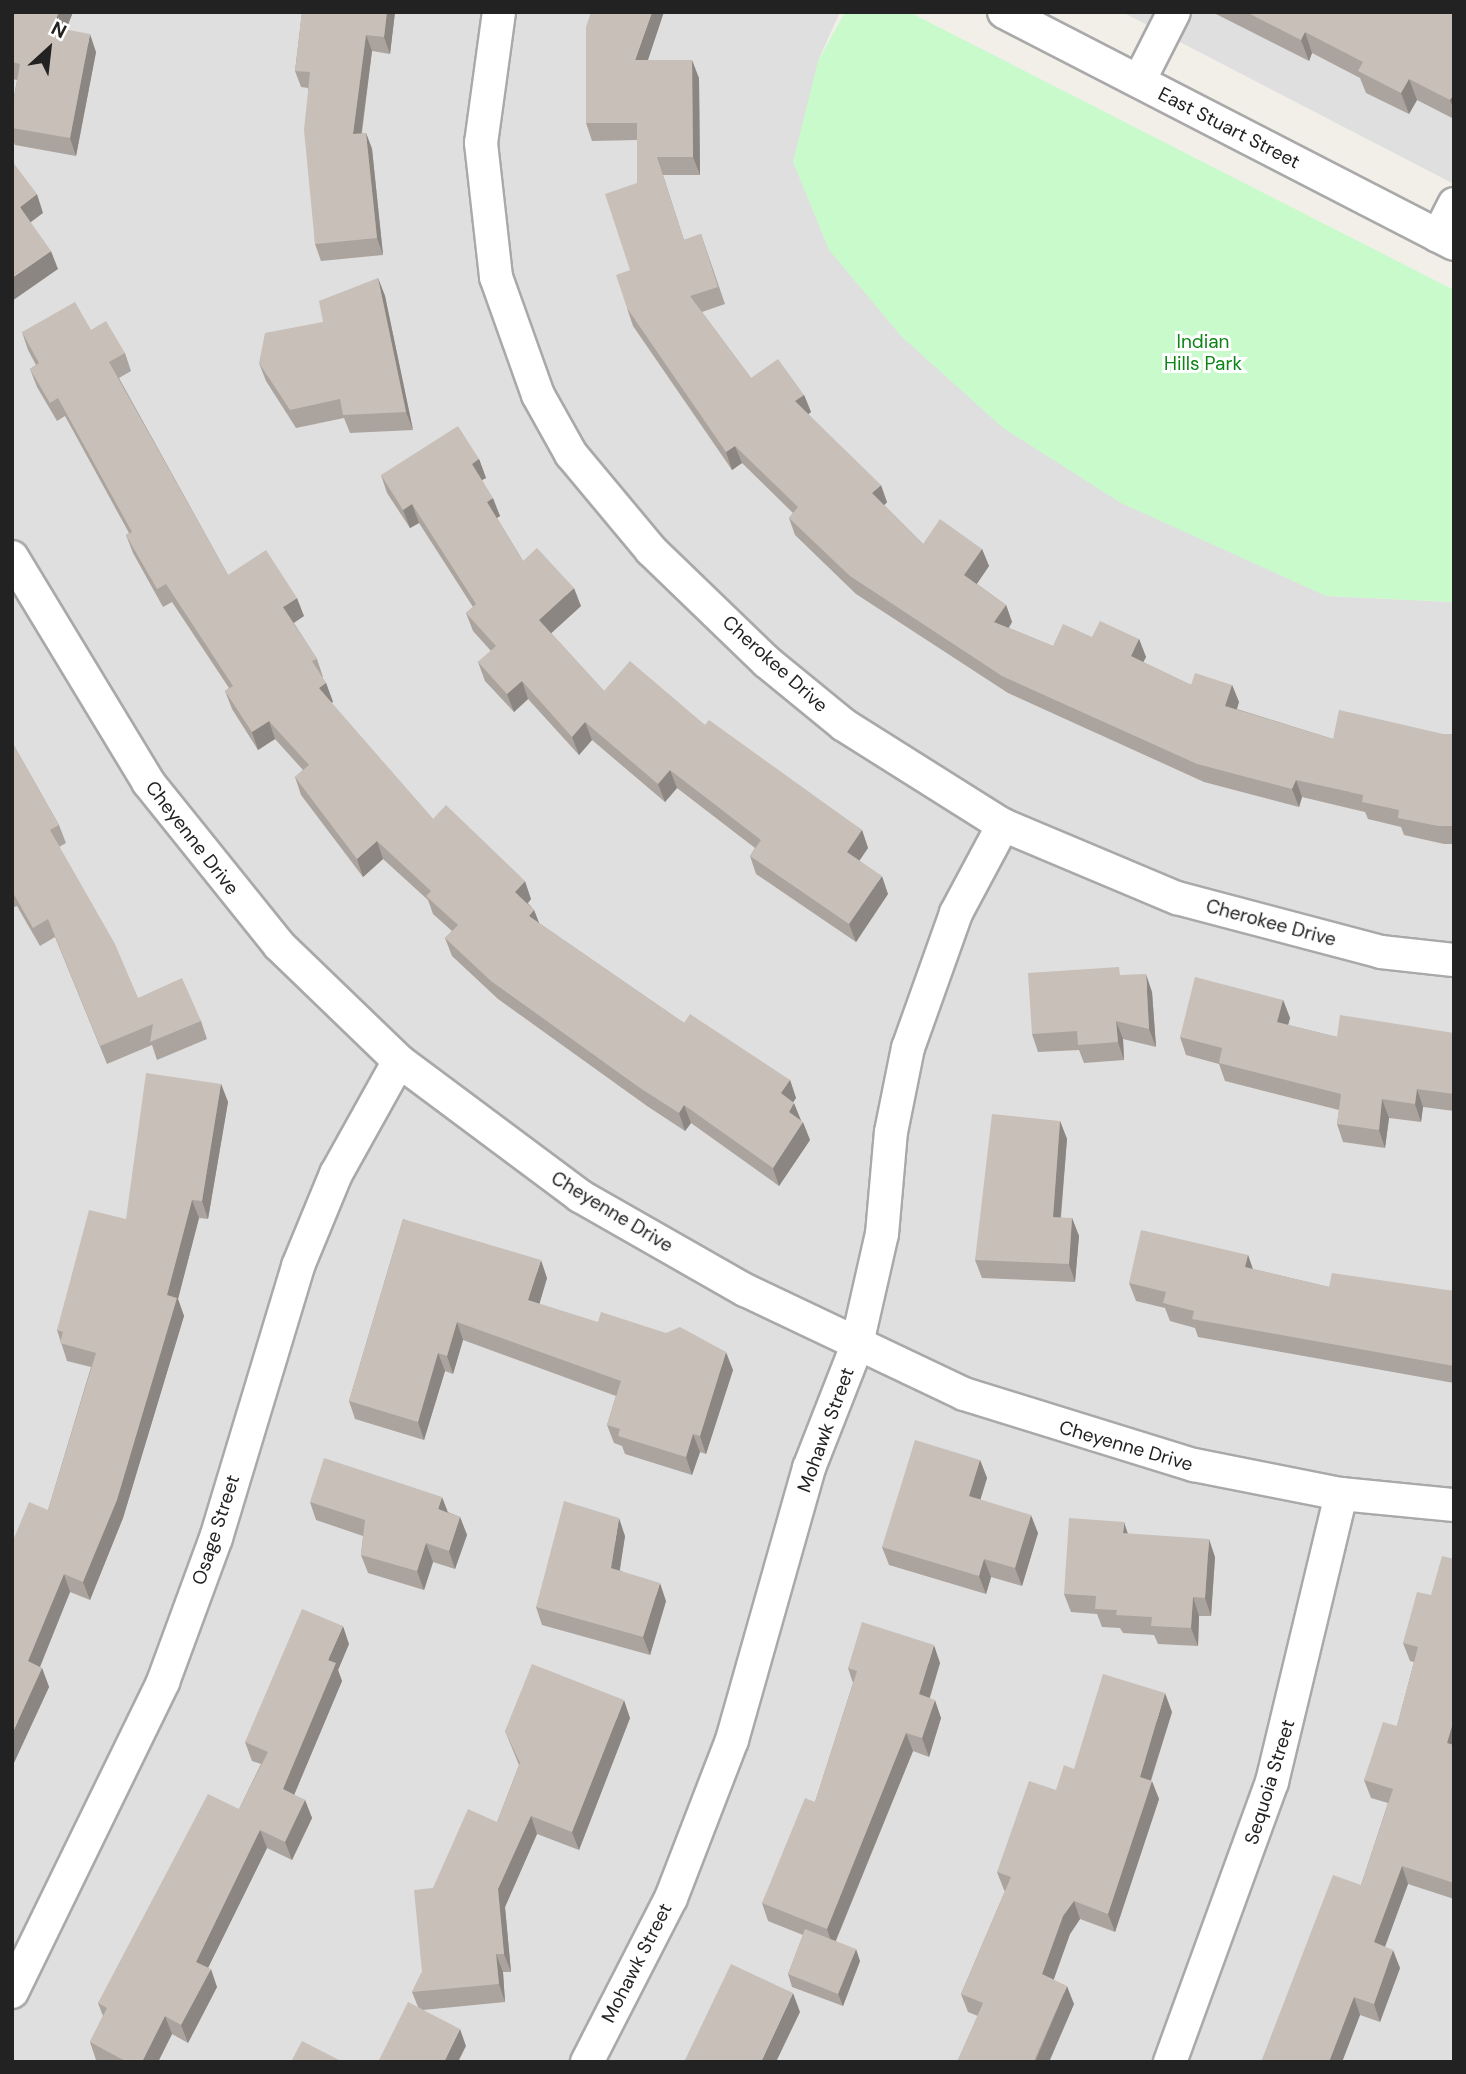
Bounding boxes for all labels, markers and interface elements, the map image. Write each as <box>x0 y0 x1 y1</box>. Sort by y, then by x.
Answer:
north arrow <box>14 14 84 84</box>
text: N <box>47 16 71 44</box>
street label: East Stuart Street <box>1154 82 1304 174</box>
park label: Indian Hills Park <box>1164 331 1242 375</box>
street label: Cherokee Drive <box>718 611 832 717</box>
street label: Cheyenne Drive <box>141 777 243 899</box>
street label: Cherokee Drive <box>1203 895 1339 951</box>
street label: Cheyenne Drive <box>547 1167 677 1257</box>
street label: Mohawk Street <box>793 1364 859 1496</box>
street label: Cheyenne Drive <box>1056 1416 1196 1476</box>
street label: Osage Street <box>187 1472 245 1588</box>
street label: Sequoia Street <box>1240 1717 1300 1847</box>
street label: Mohawk Street <box>597 1899 677 2027</box>

